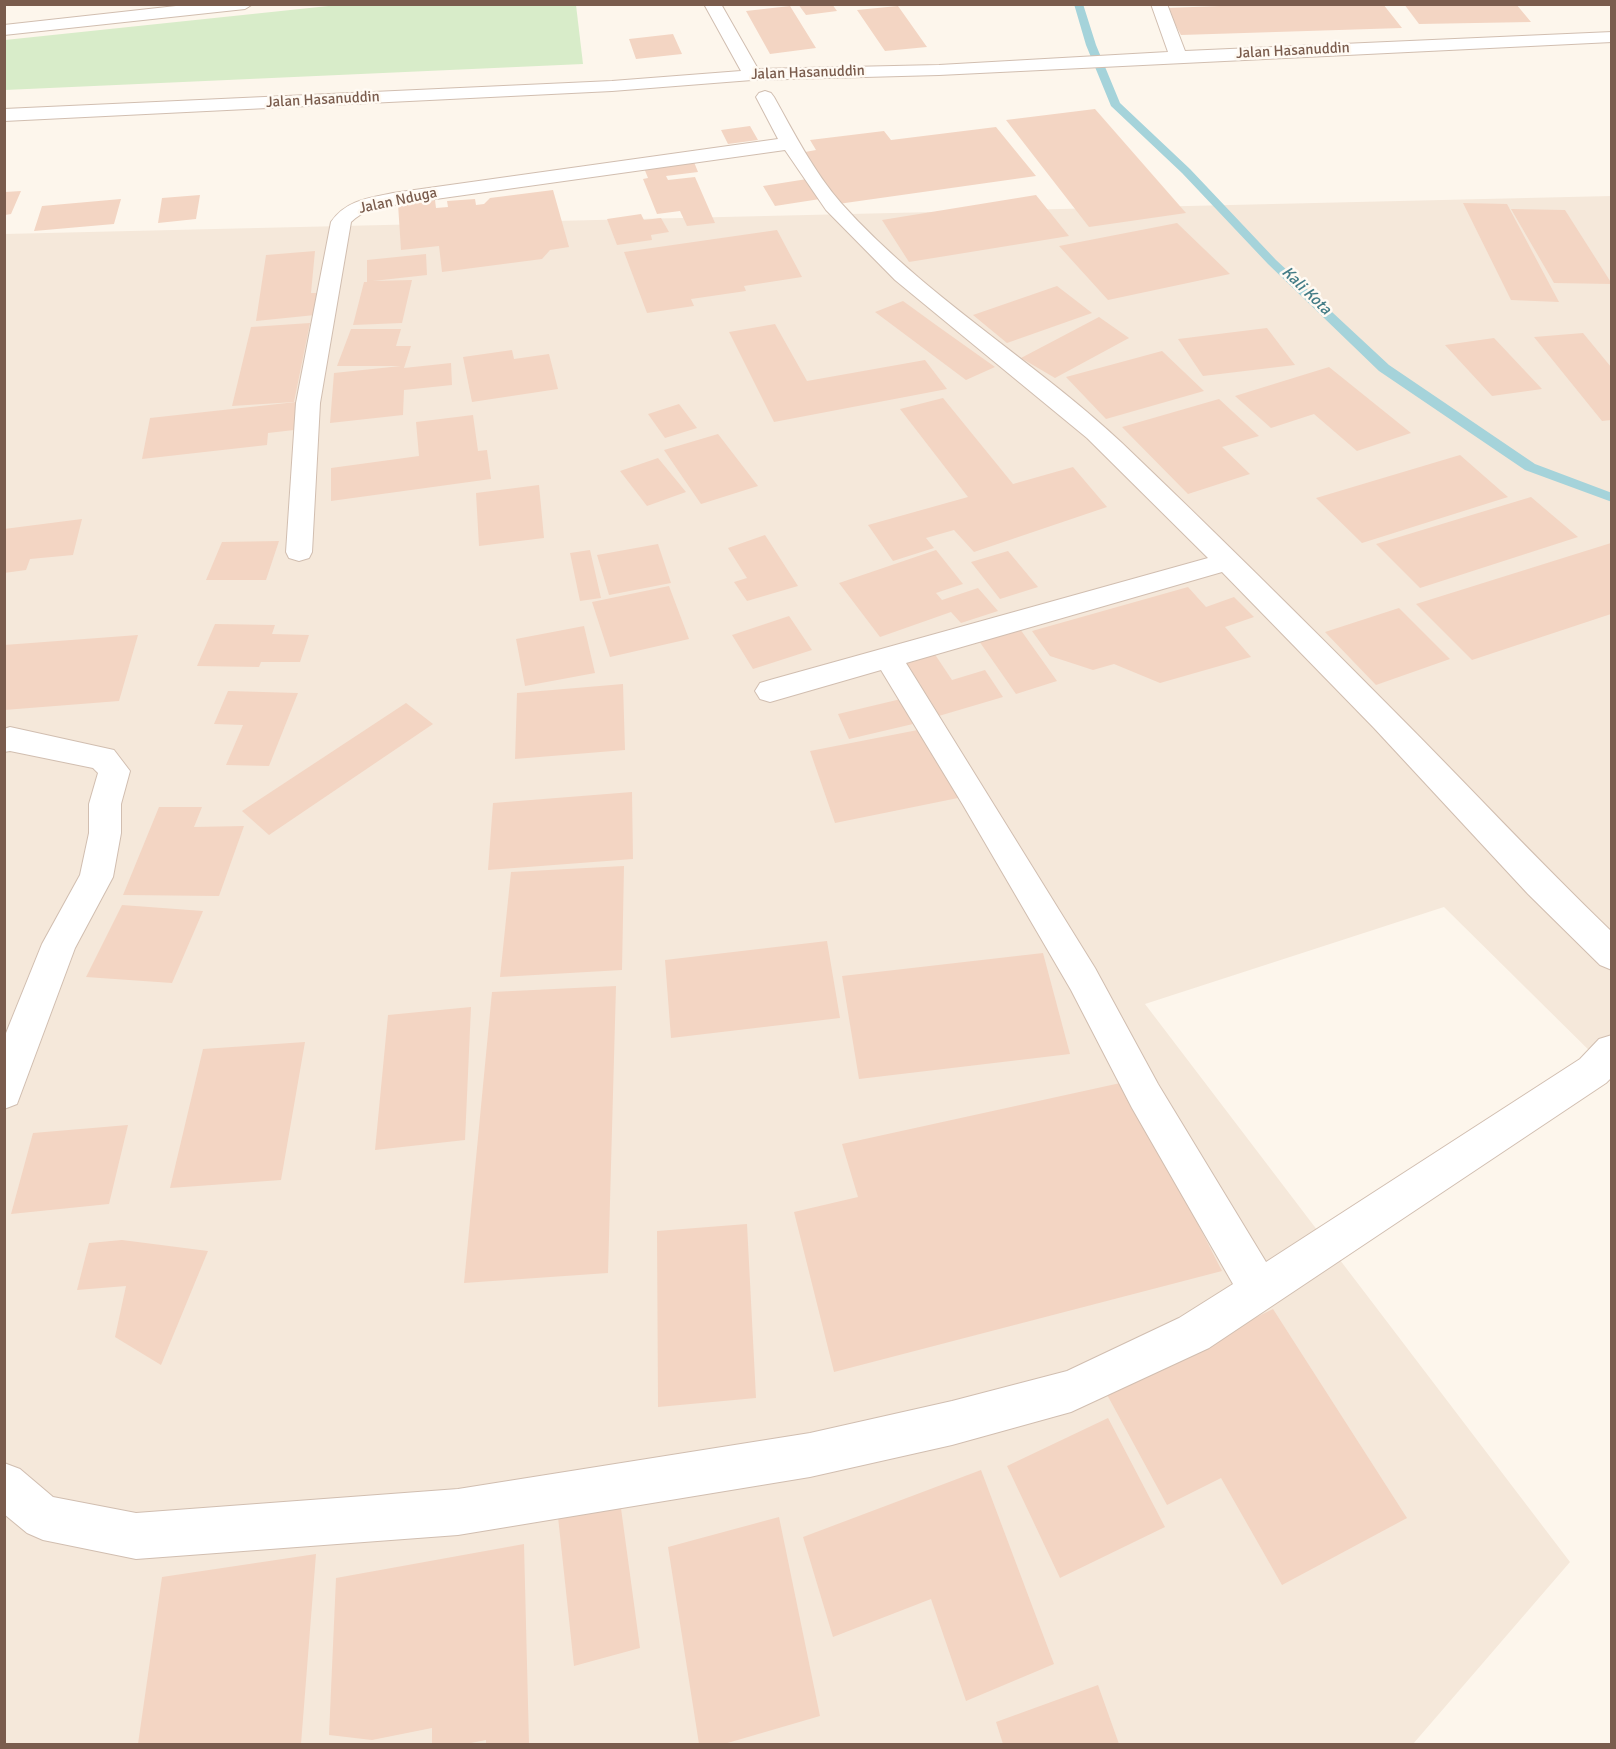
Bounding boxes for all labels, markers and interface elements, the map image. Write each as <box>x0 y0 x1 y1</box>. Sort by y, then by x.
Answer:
street label: Jalan Hasanuddin <box>1236 39 1350 63</box>
street label: Jalan Hasanuddin <box>751 62 865 84</box>
street label: Jalan Hasanuddin <box>266 88 380 112</box>
street label: Jalan Nduga <box>357 184 439 218</box>
water label: Kali Kota <box>1277 263 1335 319</box>

